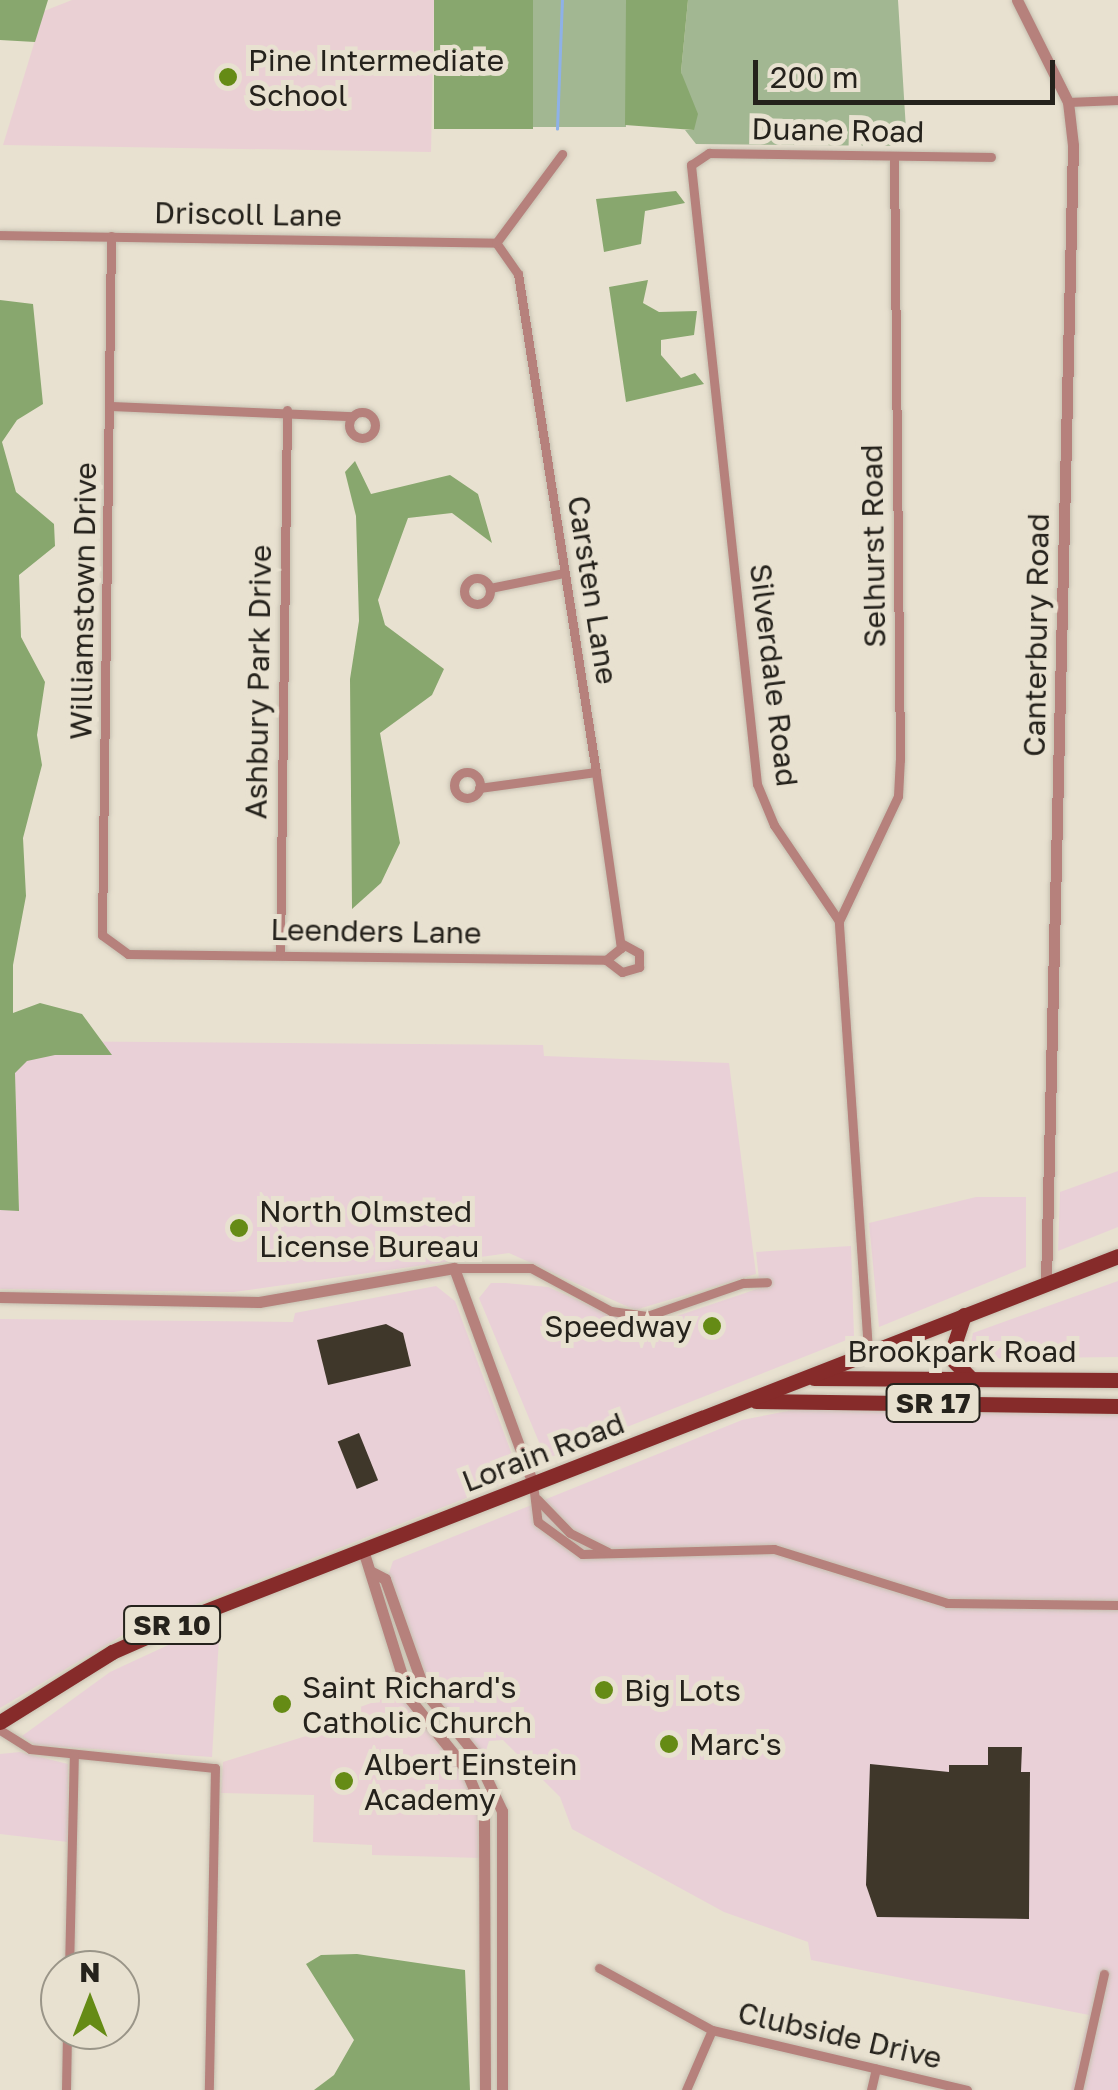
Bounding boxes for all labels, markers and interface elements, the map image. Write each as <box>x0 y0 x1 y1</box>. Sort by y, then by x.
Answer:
scale bar <box>758 40 1060 102</box>
place label: Pine Intermediate School <box>248 42 504 112</box>
text: 200 m <box>770 59 859 95</box>
marker: Pine Intermediate School <box>217 66 239 88</box>
street label: Duane Road <box>751 110 925 150</box>
street label: Driscoll Lane <box>154 194 342 234</box>
street label: Selhurst Road <box>853 444 893 648</box>
street label: Williamstown Drive <box>63 462 103 740</box>
street label: Carsten Lane <box>560 493 626 687</box>
street label: Canterbury Road <box>1016 513 1056 757</box>
street label: Ashbury Park Drive <box>238 544 278 820</box>
street label: Silverdale Road <box>742 561 806 789</box>
street label: Leenders Lane <box>270 911 482 951</box>
place label: North Olmsted License Bureau <box>259 1193 479 1264</box>
marker: North Olmsted License Bureau <box>228 1217 250 1239</box>
place label: Speedway <box>544 1308 692 1344</box>
marker: Speedway <box>701 1315 723 1337</box>
street label: Brookpark Road <box>847 1333 1077 1369</box>
road number: SR 17 <box>886 1380 980 1426</box>
street label: Lorain Road <box>457 1405 629 1499</box>
road number: SR 10 <box>122 1602 222 1648</box>
place label: Saint Richard's Catholic Church <box>302 1669 532 1740</box>
place label: Big Lots <box>624 1672 741 1708</box>
marker: Big Lots <box>593 1679 615 1701</box>
marker: Saint Richard's Catholic Church <box>271 1693 293 1715</box>
place label: Marc's <box>689 1726 782 1762</box>
marker: Marc's <box>658 1733 680 1755</box>
place label: Albert Einstein Academy <box>364 1746 577 1816</box>
marker: Albert Einstein Academy <box>333 1770 355 1792</box>
north arrow <box>40 1950 140 2050</box>
text: N <box>79 1955 101 1988</box>
street label: Clubside Drive <box>735 1994 945 2076</box>

